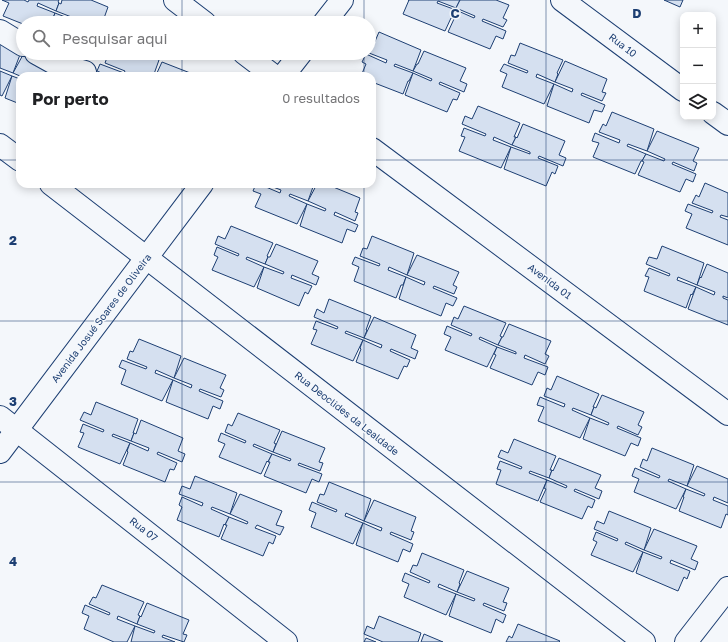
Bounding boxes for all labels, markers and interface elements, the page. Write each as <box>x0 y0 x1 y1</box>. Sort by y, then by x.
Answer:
text: C <box>450 5 460 21</box>
text: D <box>632 5 642 21</box>
map controls <box>680 12 716 120</box>
button: + <box>680 12 716 48</box>
search box <box>16 16 376 60</box>
icon: search <box>30 27 52 49</box>
text: Pesquisar aqui <box>62 29 167 47</box>
street label: Rua 10 <box>607 31 639 59</box>
button: − <box>680 48 716 84</box>
button: layers <box>680 84 716 120</box>
text: Por perto <box>32 88 109 109</box>
text: 0 resultados <box>282 90 360 106</box>
text: 2 <box>9 232 17 248</box>
street label: Avenida Josué Soares de Oliveira <box>49 251 153 385</box>
street label: Avenida 01 <box>526 261 574 301</box>
street label: Rua Deoclides da Lealdade <box>293 369 402 458</box>
text: 3 <box>9 393 17 409</box>
street label: Rua 07 <box>128 514 160 544</box>
text: 4 <box>9 553 17 569</box>

